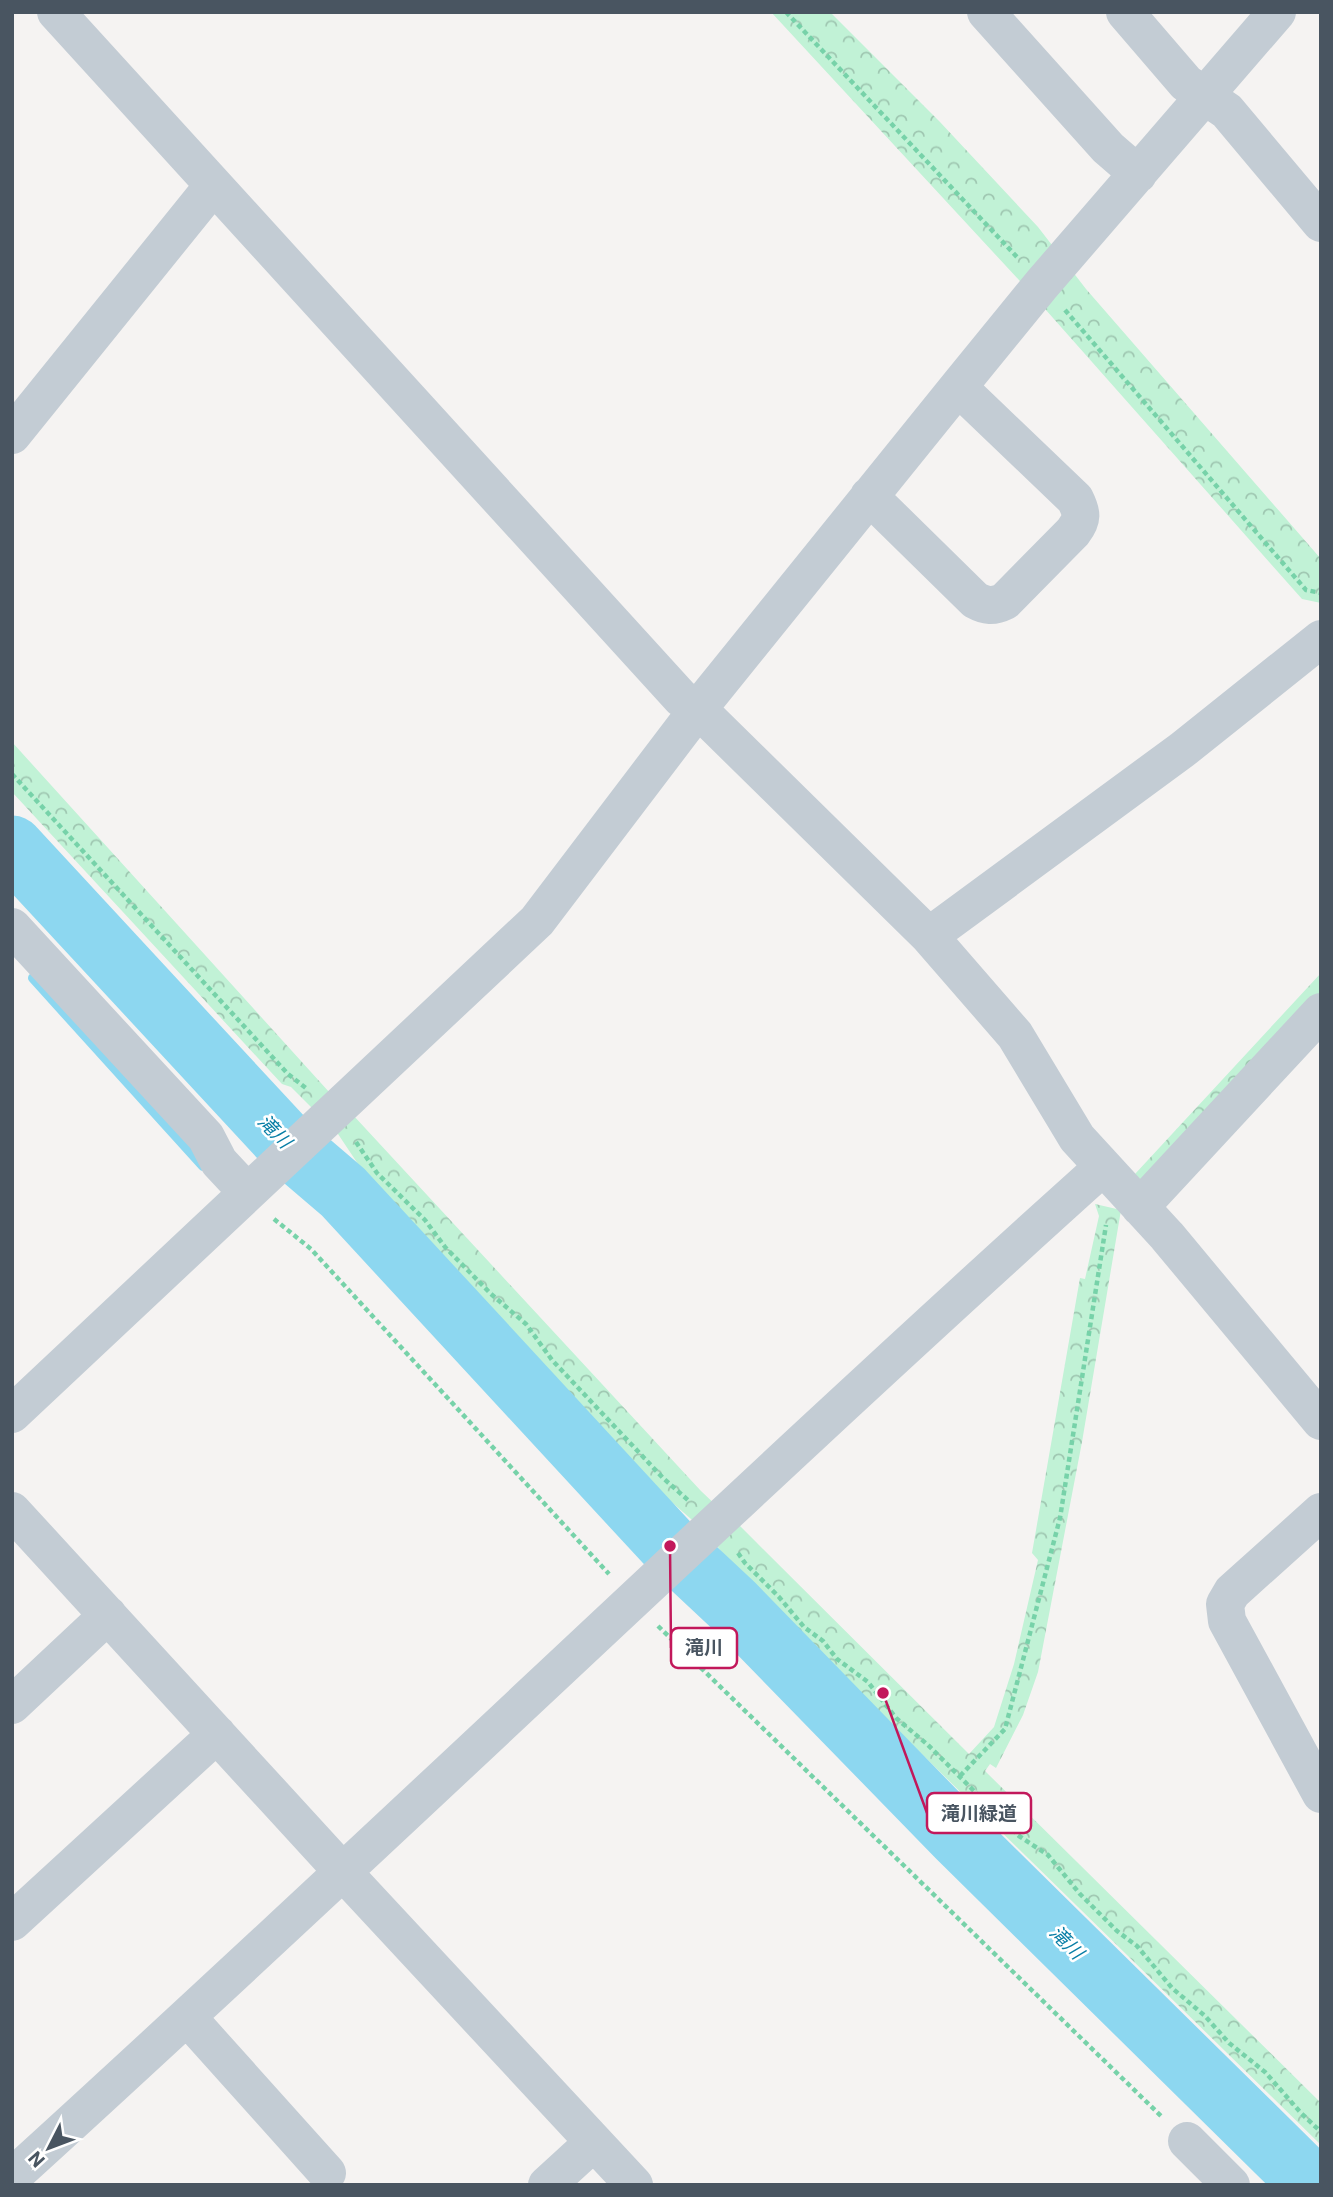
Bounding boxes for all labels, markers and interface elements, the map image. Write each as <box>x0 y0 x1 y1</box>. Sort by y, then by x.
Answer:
water label: 滝川 <box>253 1110 297 1154</box>
callout: 滝川 <box>671 1628 737 1668</box>
text: 滝川 <box>685 1636 723 1659</box>
callout: 滝川緑道 <box>927 1793 1031 1833</box>
text: 滝川緑道 <box>941 1802 1017 1825</box>
water label: 滝川 <box>1045 1921 1090 1965</box>
north arrow <box>14 2113 84 2183</box>
text: N <box>24 2146 50 2172</box>

